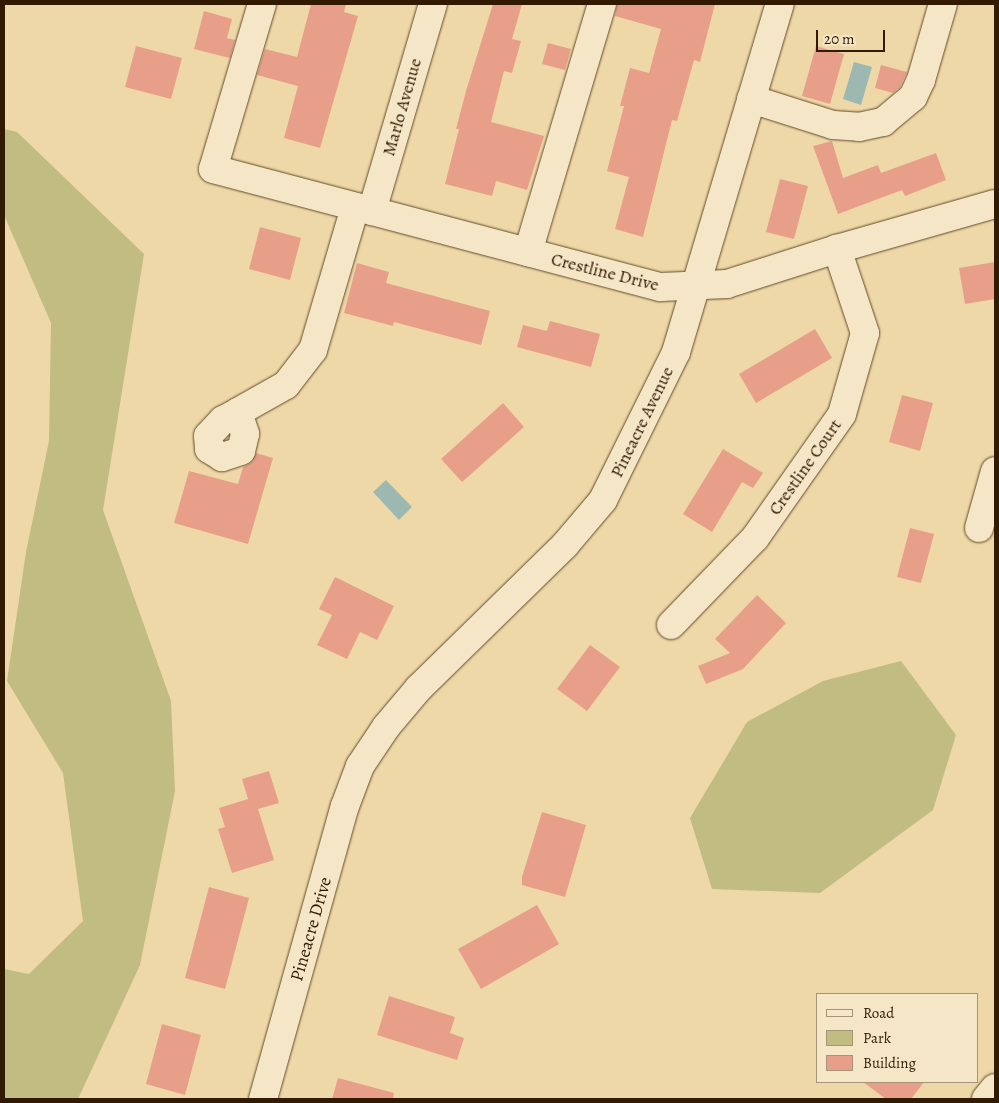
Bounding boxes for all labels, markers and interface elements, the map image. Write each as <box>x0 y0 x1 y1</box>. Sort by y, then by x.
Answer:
scale bar <box>819 20 888 52</box>
text: 20 m <box>824 29 855 49</box>
street label: Marlo Avenue <box>378 56 426 158</box>
street label: Crestline Drive <box>549 248 661 296</box>
street label: Pineacre Avenue <box>606 363 678 481</box>
street label: Crestline Court <box>764 415 846 519</box>
street label: Pineacre Drive <box>286 874 336 984</box>
legend <box>816 993 979 1083</box>
text: Road <box>863 1003 894 1023</box>
text: Park <box>863 1028 891 1048</box>
text: Building <box>863 1053 916 1073</box>

